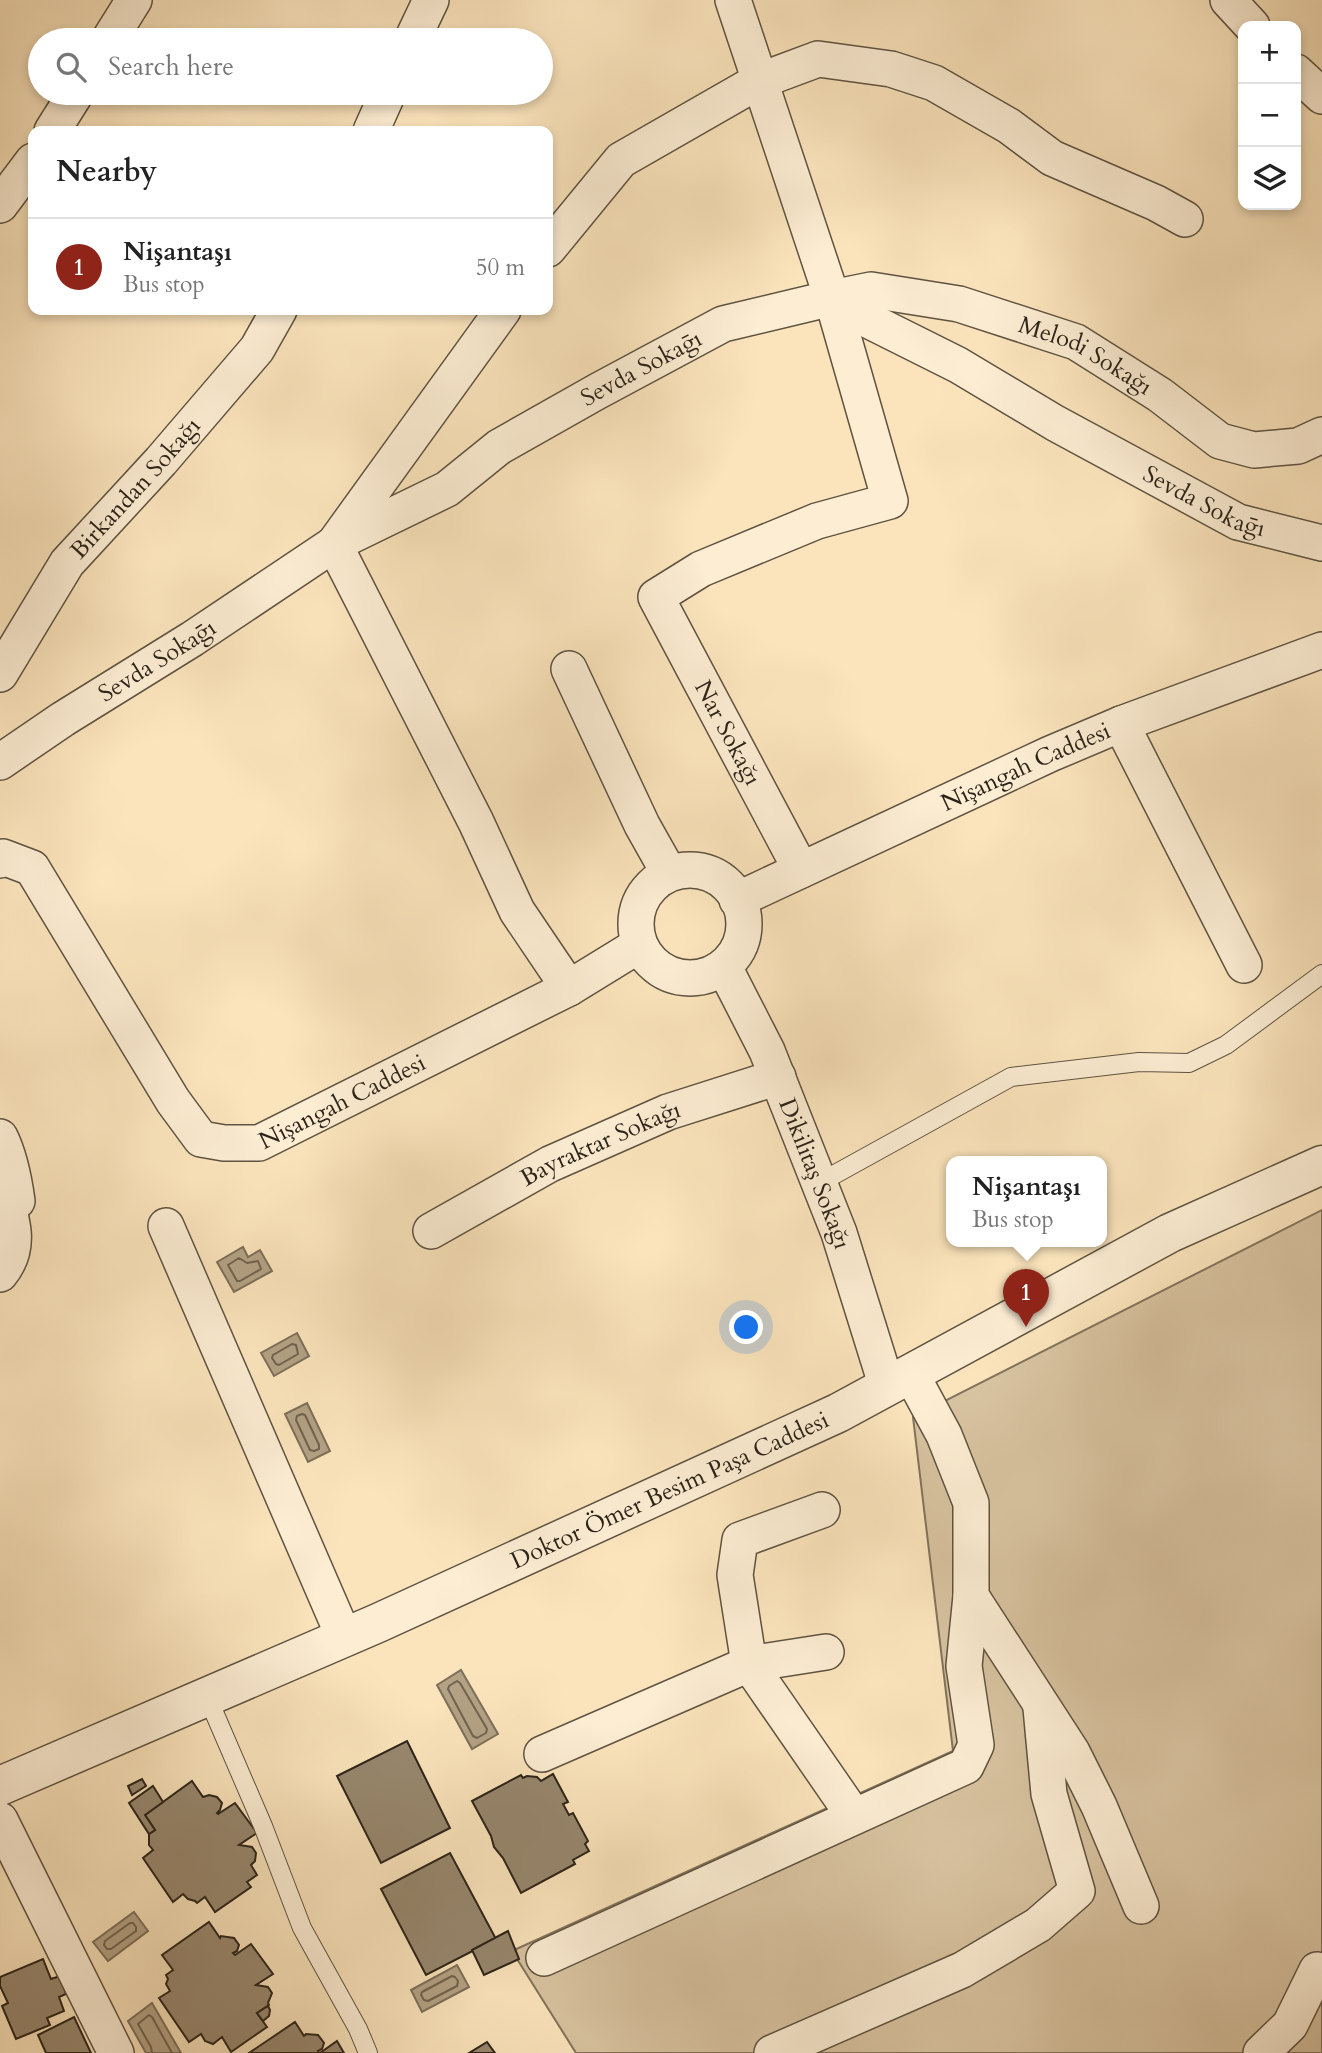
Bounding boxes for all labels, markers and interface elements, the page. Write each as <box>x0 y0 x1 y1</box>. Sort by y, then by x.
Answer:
map controls <box>1238 21 1301 210</box>
button: + <box>1238 21 1301 84</box>
search box <box>28 28 553 105</box>
icon: search <box>52 48 90 86</box>
text: Search here <box>108 49 234 84</box>
button: − <box>1238 84 1301 147</box>
button: layers <box>1238 147 1301 210</box>
text: Nearby <box>56 151 157 192</box>
text: Nişantaşı <box>123 234 232 269</box>
text: 1 <box>73 252 85 283</box>
text: 50 m <box>476 252 525 283</box>
text: Bus stop <box>123 269 205 300</box>
street label: Melodi Sokağı <box>1014 308 1159 403</box>
street label: Sevda Sokaḡı <box>575 322 708 415</box>
street label: Birkandan Sokağı <box>63 410 208 566</box>
street label: Sevda Sokaḡı <box>1137 458 1269 545</box>
street label: Sevda Sokaḡı <box>92 611 223 710</box>
street label: Nar Sokağı <box>686 675 769 791</box>
street label: Nişangah Caddesi <box>936 714 1116 820</box>
street label: Nişangah Caddesi <box>253 1046 432 1158</box>
street label: Bayraktar Sokağı <box>514 1093 685 1195</box>
street label: Dikilitaş Sokağı <box>770 1093 859 1253</box>
popup <box>946 1156 1107 1247</box>
text: Nişantaşı <box>972 1169 1081 1204</box>
text: Bus stop <box>972 1204 1054 1235</box>
pin: 1 <box>1003 1269 1049 1327</box>
your location <box>729 1310 763 1344</box>
street label: Doktor Ömer Besim Paşa Caddesi <box>505 1403 834 1577</box>

